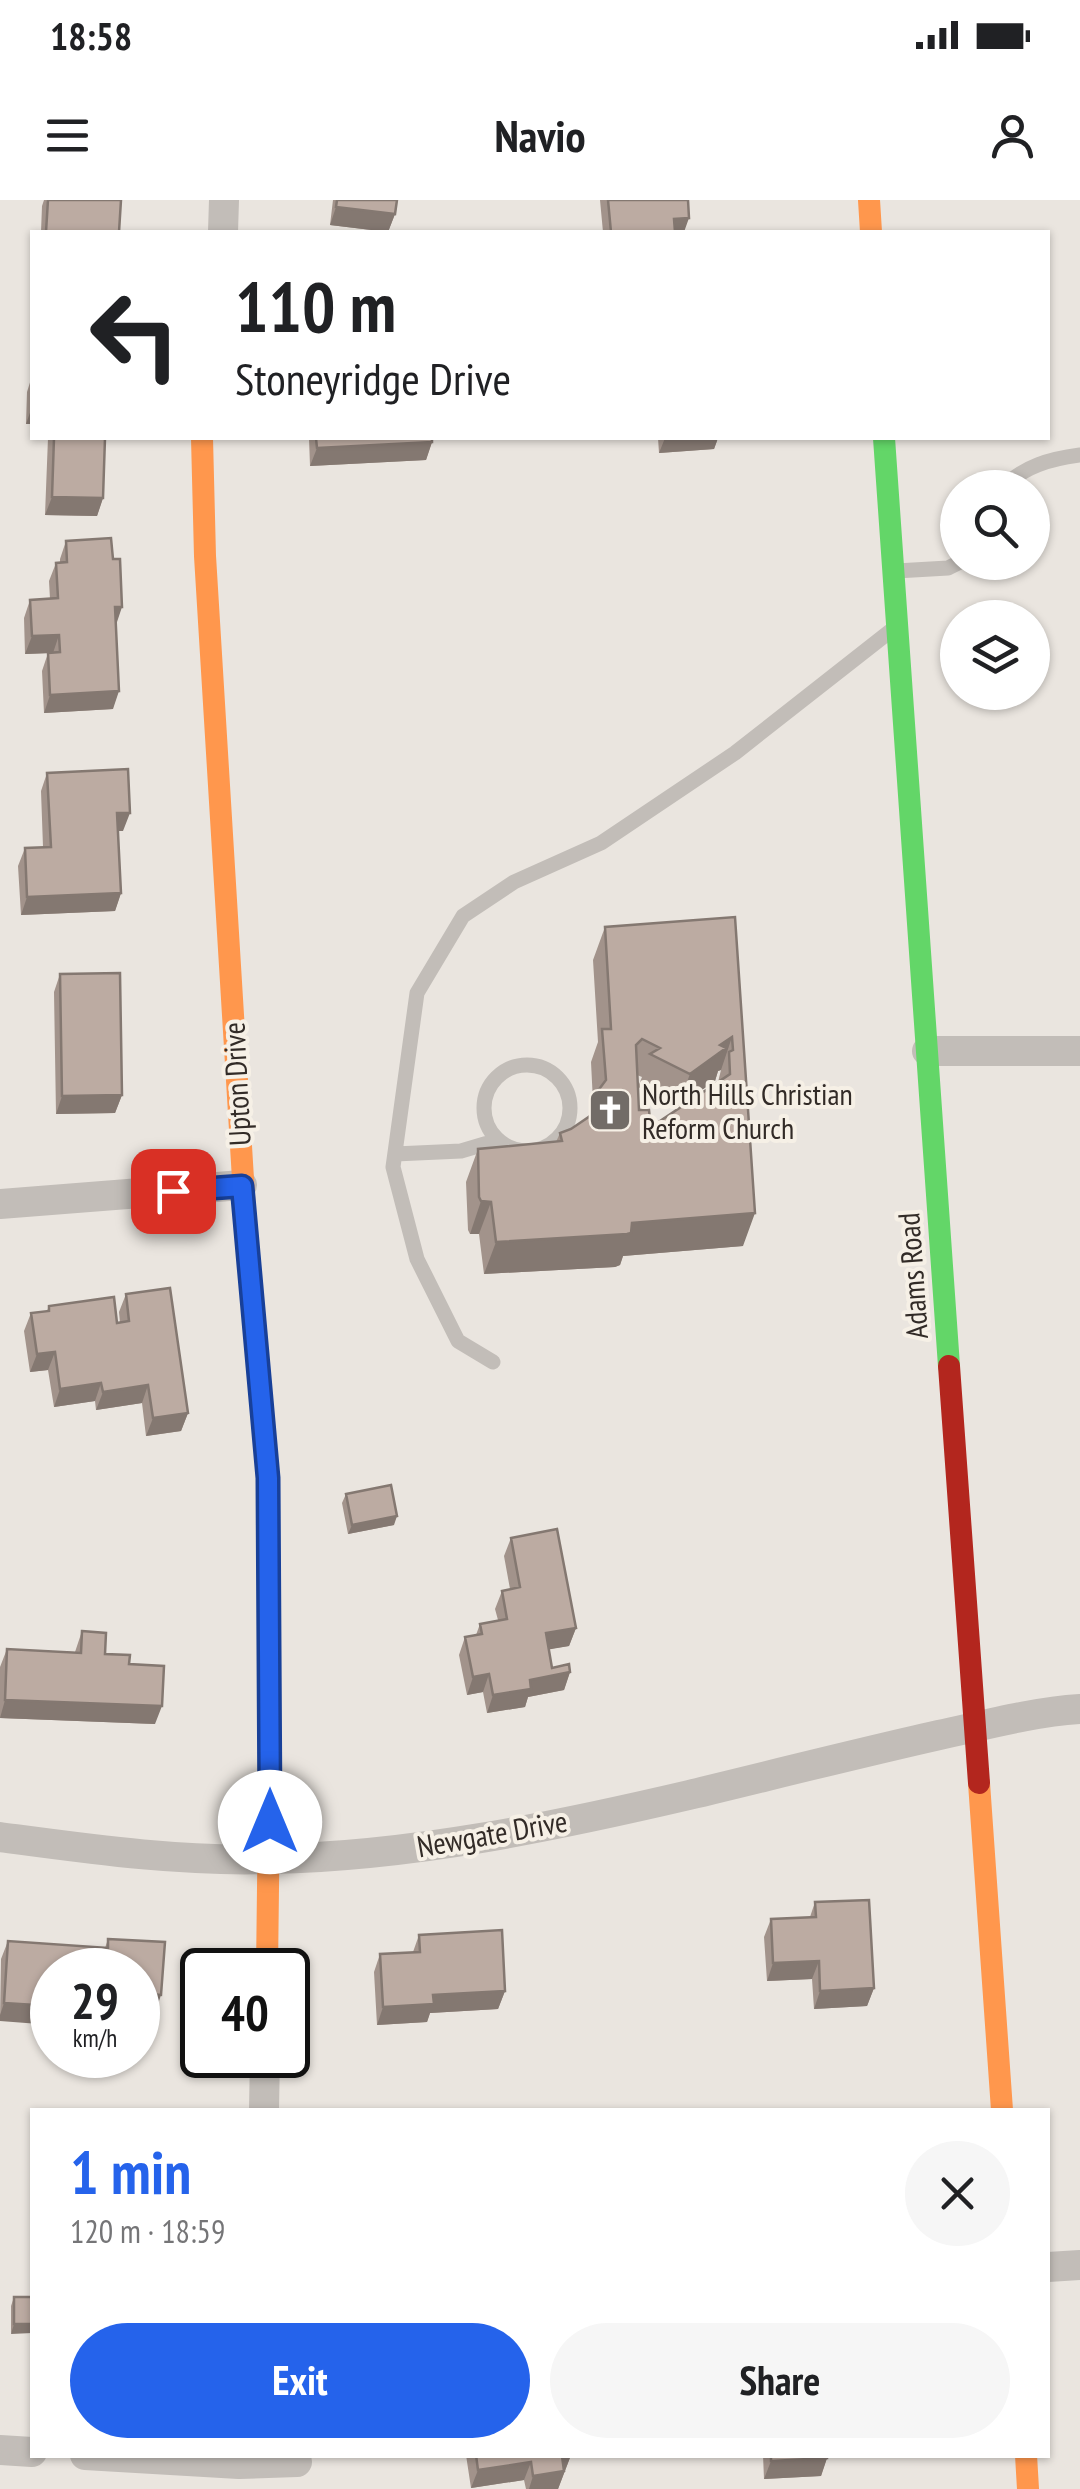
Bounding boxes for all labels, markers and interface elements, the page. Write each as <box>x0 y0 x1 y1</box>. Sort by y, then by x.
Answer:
text: 18:58 <box>50 11 132 60</box>
text: Navio <box>495 106 586 164</box>
icon: menu <box>40 108 95 163</box>
icon: person <box>985 108 1040 163</box>
text: 110 m <box>235 261 396 351</box>
icon: left <box>70 270 200 400</box>
text: Stoneyridge Drive <box>235 349 511 407</box>
map controls <box>940 470 1050 710</box>
button: search <box>940 470 1050 580</box>
button: layers <box>940 600 1050 710</box>
street label: Upton Drive <box>213 1021 259 1147</box>
place label: North Hills Christian Reform Church <box>642 1074 853 1147</box>
church icon: North Hills Christian Reform Church <box>587 1087 633 1133</box>
pin <box>131 1149 216 1234</box>
icon: arrive <box>146 1164 201 1219</box>
street label: Adams Road <box>888 1212 936 1340</box>
position arrow <box>218 1770 322 1874</box>
street label: Newgate Drive <box>414 1801 570 1865</box>
speed limit sign: 40 <box>180 1948 310 2078</box>
text: 29 <box>71 1968 119 2033</box>
text: km/h <box>73 2022 117 2054</box>
text: 1 min <box>70 2133 191 2211</box>
button: close <box>905 2141 1010 2246</box>
text: 120 m · 18:59 <box>70 2210 225 2252</box>
button: Exit <box>70 2323 530 2438</box>
button: Share <box>550 2323 1010 2438</box>

